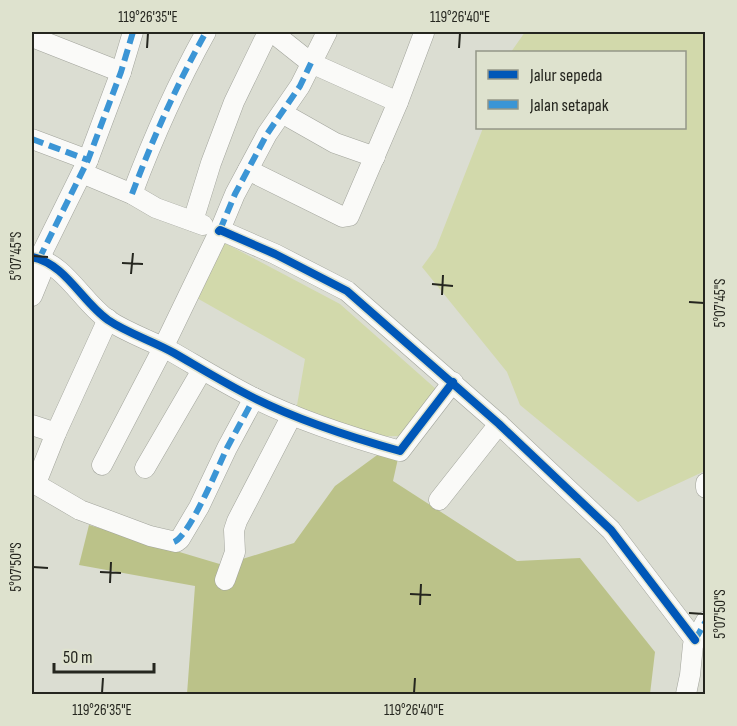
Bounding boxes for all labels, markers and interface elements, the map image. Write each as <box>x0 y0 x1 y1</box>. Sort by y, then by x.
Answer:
text: 119°26'35"E <box>118 8 178 27</box>
text: 119°26'40"E <box>430 8 490 27</box>
legend <box>476 51 686 129</box>
text: Jalur sepeda <box>529 65 602 86</box>
text: Jalan setapak <box>529 95 609 116</box>
text: 5°07'45"S <box>7 231 26 281</box>
text: 5°07'45"S <box>711 278 730 328</box>
text: 5°07'50"S <box>7 542 26 592</box>
text: 5°07'50"S <box>711 589 730 639</box>
scale bar <box>54 636 154 674</box>
text: 50 m <box>63 647 93 668</box>
text: 119°26'35"E <box>72 701 132 720</box>
text: 119°26'40"E <box>384 701 444 720</box>

